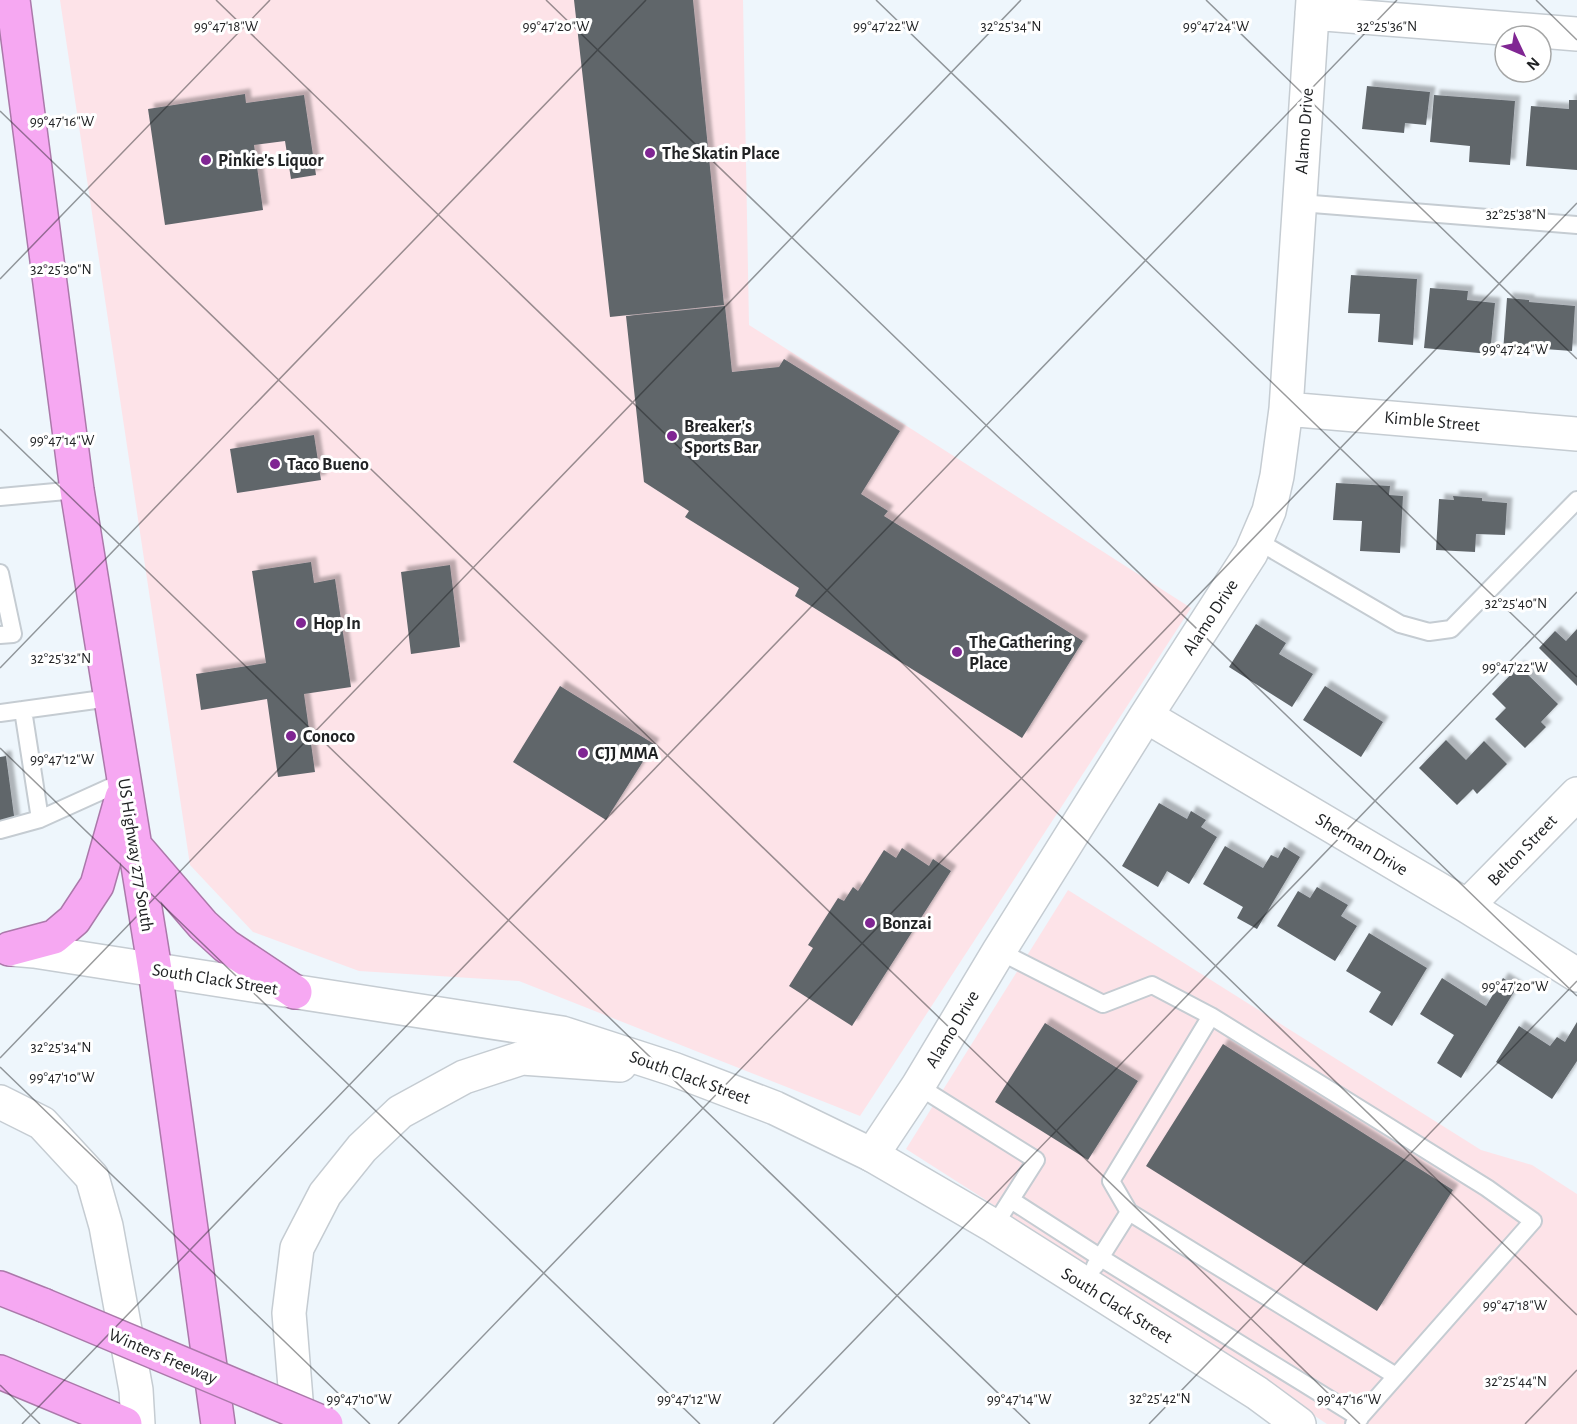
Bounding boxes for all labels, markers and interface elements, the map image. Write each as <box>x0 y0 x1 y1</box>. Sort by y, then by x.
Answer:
text: 99°47'18"W <box>194 19 259 34</box>
text: 99°47'20"W <box>522 19 590 34</box>
text: 99°47'22"W <box>853 19 920 34</box>
text: 32°25'34"N <box>981 19 1041 34</box>
text: 99°47'24"W <box>1183 19 1250 34</box>
text: 32°25'36"N <box>1357 19 1417 34</box>
north arrow <box>1493 24 1553 84</box>
text: N <box>1523 54 1543 73</box>
street label: Alamo Drive <box>1293 87 1317 175</box>
text: 99°47'16"W <box>30 114 95 129</box>
place label: The Skatin Place <box>662 145 780 163</box>
marker: The Skatin Place <box>643 146 657 160</box>
place label: Pinkie's Liquor <box>218 152 324 170</box>
marker: Pinkie's Liquor <box>199 153 213 167</box>
text: 32°25'38"N <box>1486 207 1546 222</box>
text: 32°25'30"N <box>30 262 92 277</box>
text: 99°47'24"W <box>1482 342 1549 357</box>
street label: Kimble Street <box>1383 409 1481 435</box>
place label: Breaker's Sports Bar <box>684 418 759 457</box>
marker: Breaker's Sports Bar <box>665 429 679 443</box>
text: 99°47'14"W <box>30 433 95 448</box>
place label: Taco Bueno <box>287 456 369 474</box>
marker: Taco Bueno <box>268 457 282 471</box>
street label: Alamo Drive <box>1180 576 1242 659</box>
text: 32°25'40"N <box>1485 596 1547 611</box>
place label: Hop In <box>313 615 361 633</box>
marker: Hop In <box>294 616 308 630</box>
place label: The Gathering Place <box>969 634 1073 673</box>
marker: The Gathering Place <box>950 645 964 659</box>
text: 32°25'32"N <box>31 651 91 666</box>
text: 99°47'22"W <box>1482 660 1549 675</box>
place label: Conoco <box>303 728 355 746</box>
marker: Conoco <box>284 729 298 743</box>
place label: CJJ MMA <box>595 745 659 763</box>
marker: CJJ MMA <box>576 746 590 760</box>
text: 99°47'12"W <box>30 752 95 767</box>
street label: US Highway 277 South <box>114 777 156 933</box>
street label: Sherman Drive <box>1312 810 1411 879</box>
street label: Belton Street <box>1485 812 1561 890</box>
place label: Bonzai <box>882 915 932 933</box>
marker: Bonzai <box>863 916 877 930</box>
street label: South Clack Street <box>151 961 279 999</box>
text: 99°47'20"W <box>1481 979 1549 994</box>
street label: Alamo Drive <box>923 988 983 1071</box>
text: 32°25'34"N <box>31 1040 91 1055</box>
street label: South Clack Street <box>627 1048 753 1108</box>
text: 99°47'10"W <box>29 1070 95 1085</box>
street label: South Clack Street <box>1058 1265 1175 1347</box>
text: 99°47'18"W <box>1483 1298 1548 1313</box>
street label: Winters Freeway <box>106 1326 220 1388</box>
text: 32°25'44"N <box>1485 1374 1547 1389</box>
text: 32°25'42"N <box>1129 1391 1191 1406</box>
text: 99°47'10"W <box>326 1392 392 1407</box>
text: 99°47'12"W <box>657 1392 722 1407</box>
text: 99°47'14"W <box>987 1392 1052 1407</box>
text: 99°47'16"W <box>1317 1392 1382 1407</box>

